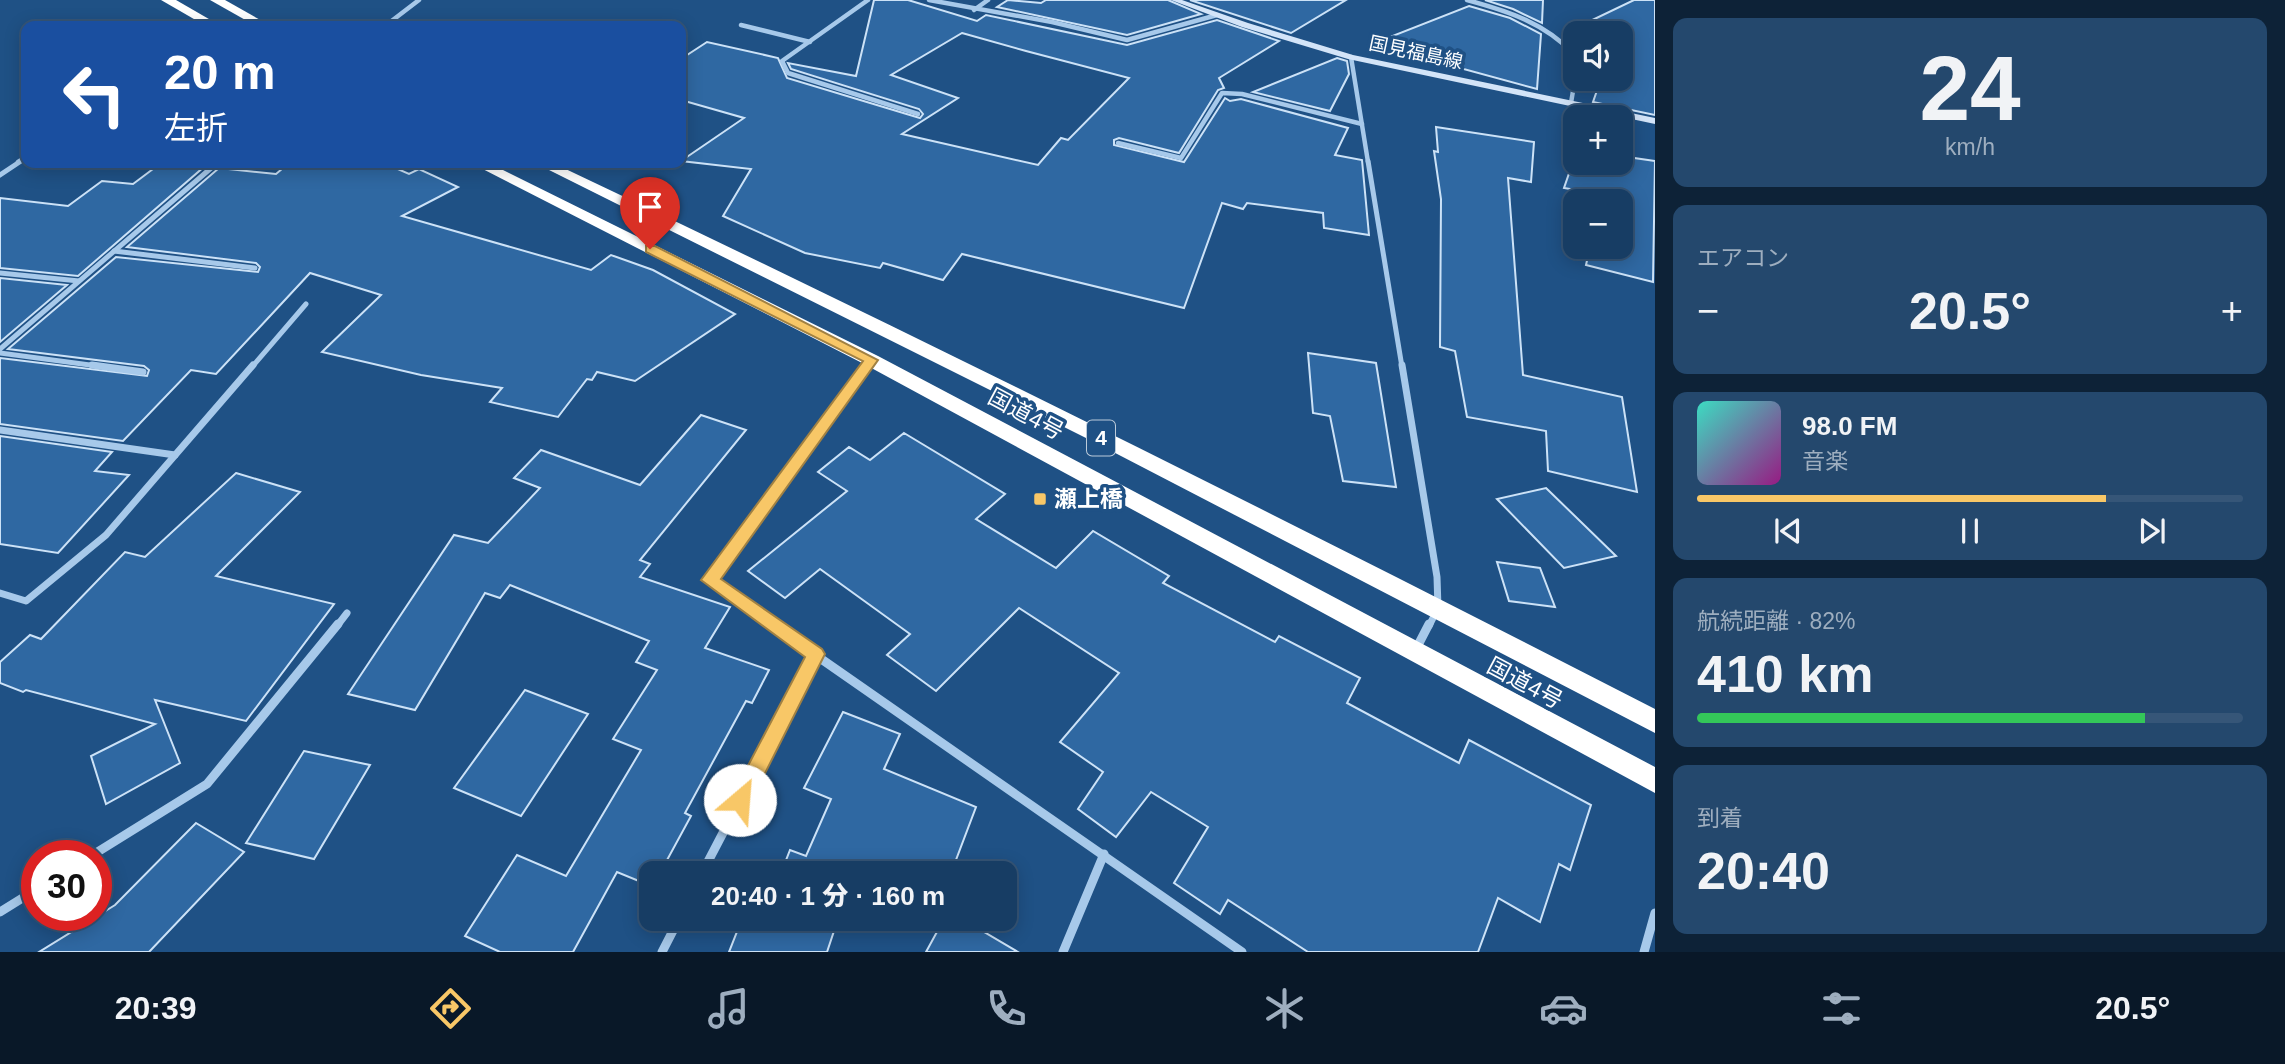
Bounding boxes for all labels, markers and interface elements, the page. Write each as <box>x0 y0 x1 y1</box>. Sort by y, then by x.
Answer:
map controls <box>1563 21 1633 259</box>
button: sound <box>1563 21 1633 91</box>
street label: 国見福島線 <box>1367 32 1465 73</box>
text: 24 <box>1919 38 2021 139</box>
text: 20 m <box>164 45 276 99</box>
icon: left <box>49 49 140 140</box>
button: + <box>1563 105 1633 175</box>
text: 左折 <box>164 110 228 146</box>
text: km/h <box>1945 134 1995 160</box>
pin <box>620 177 680 249</box>
icon: arrive <box>631 188 669 226</box>
button: − <box>1563 189 1633 259</box>
text: エアコン <box>1697 245 1789 271</box>
text: 20.5° <box>1909 282 2031 340</box>
text: − <box>1697 290 1719 332</box>
text: + <box>2221 290 2243 332</box>
street label: 国道4号 <box>984 383 1068 445</box>
text: 98.0 FM <box>1802 411 1897 441</box>
road number: 4 <box>1087 420 1115 456</box>
text: 音楽 <box>1802 448 1848 474</box>
place label: 瀬上橋 <box>1054 486 1123 512</box>
marker: 瀬上橋 <box>1032 491 1048 507</box>
icon: previous <box>1769 512 1807 550</box>
icon: pause <box>1951 512 1989 550</box>
icon: next <box>2133 512 2171 550</box>
text: 航続距離 · 82% <box>1697 608 1855 634</box>
text: 410 km <box>1697 645 1873 703</box>
street label: 国道4号 <box>1483 652 1567 714</box>
position arrow <box>703 763 777 837</box>
text: 到着 <box>1697 805 1743 831</box>
speed limit sign: 30 <box>21 840 112 931</box>
text: 20:40 <box>1697 842 1830 900</box>
text: 20:40 · 1 分 · 160 m <box>711 881 945 911</box>
icon: directions <box>426 984 475 1033</box>
icon: music <box>704 984 753 1033</box>
icon: phone <box>982 984 1031 1033</box>
icon: climate <box>1260 984 1309 1033</box>
icon: car <box>1539 984 1588 1033</box>
icon: filters <box>1817 984 1866 1033</box>
text: 20:39 <box>115 990 196 1026</box>
text: 20.5° <box>2095 990 2170 1026</box>

